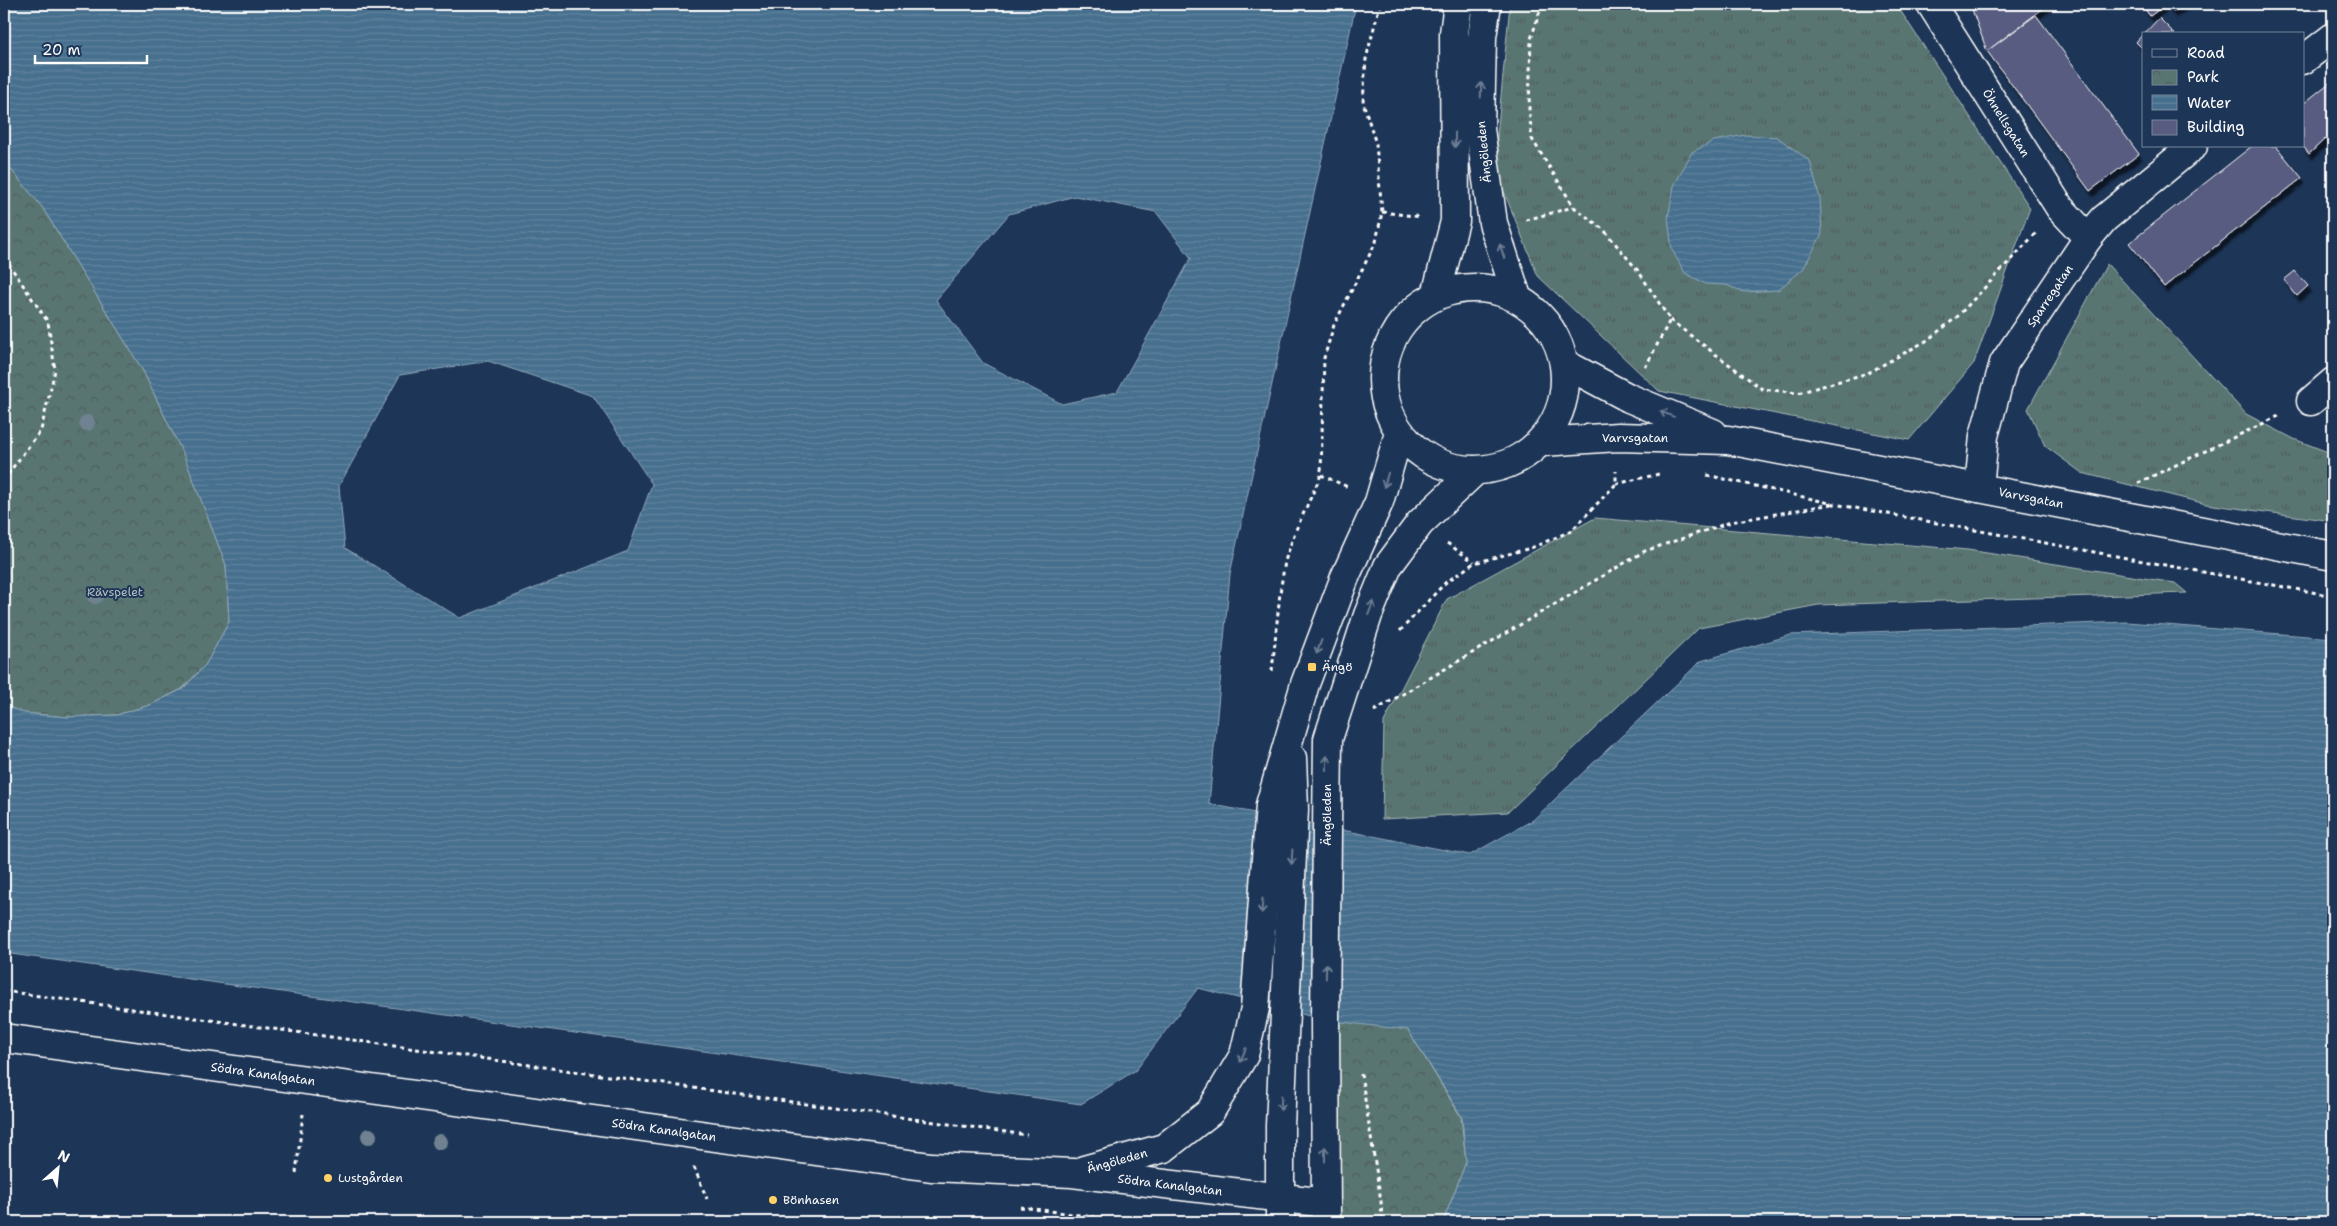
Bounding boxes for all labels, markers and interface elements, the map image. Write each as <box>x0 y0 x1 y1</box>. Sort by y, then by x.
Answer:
scale bar <box>35 32 148 64</box>
legend <box>2142 32 2304 148</box>
text: 20 m <box>42 40 81 60</box>
text: Road <box>2187 43 2225 63</box>
text: Park <box>2187 67 2219 87</box>
one-way arrow <box>1476 83 1485 99</box>
street label: Öhnellsgatan <box>1979 86 2033 160</box>
text: Water <box>2187 93 2231 113</box>
text: Building <box>2187 117 2244 137</box>
street label: Ängöleden <box>1473 120 1495 184</box>
one-way arrow <box>1450 131 1460 147</box>
one-way arrow <box>1497 243 1506 259</box>
street label: Sparregatan <box>2023 262 2077 330</box>
one-way arrow <box>1660 409 1675 419</box>
street label: Varvsgatan <box>1602 430 1668 446</box>
one-way arrow <box>1380 471 1390 487</box>
street label: Varvsgatan <box>1997 484 2065 512</box>
park label: Rävspelet <box>87 584 143 600</box>
one-way arrow <box>1367 601 1377 616</box>
one-way arrow <box>1314 639 1323 654</box>
place label: Ängö <box>1322 659 1352 675</box>
marker: Ängö <box>1306 661 1318 673</box>
one-way arrow <box>1322 755 1332 772</box>
street label: Ängöleden <box>1319 784 1335 846</box>
one-way arrow <box>1287 849 1297 865</box>
one-way arrow <box>1258 898 1267 914</box>
one-way arrow <box>1321 964 1330 980</box>
one-way arrow <box>1238 1047 1247 1062</box>
street label: Södra Kanalgatan <box>210 1059 316 1089</box>
one-way arrow <box>1276 1095 1285 1111</box>
street label: Södra Kanalgatan <box>611 1115 717 1145</box>
north arrow <box>32 1144 82 1194</box>
street label: Ängöleden <box>1085 1145 1149 1177</box>
text: N <box>55 1146 73 1167</box>
one-way arrow <box>1321 1147 1330 1163</box>
place label: Lustgården <box>338 1170 403 1186</box>
street label: Södra Kanalgatan <box>1117 1171 1223 1199</box>
marker: Lustgården <box>322 1172 334 1184</box>
place label: Bönhasen <box>783 1192 839 1208</box>
marker: Bönhasen <box>767 1194 779 1206</box>

